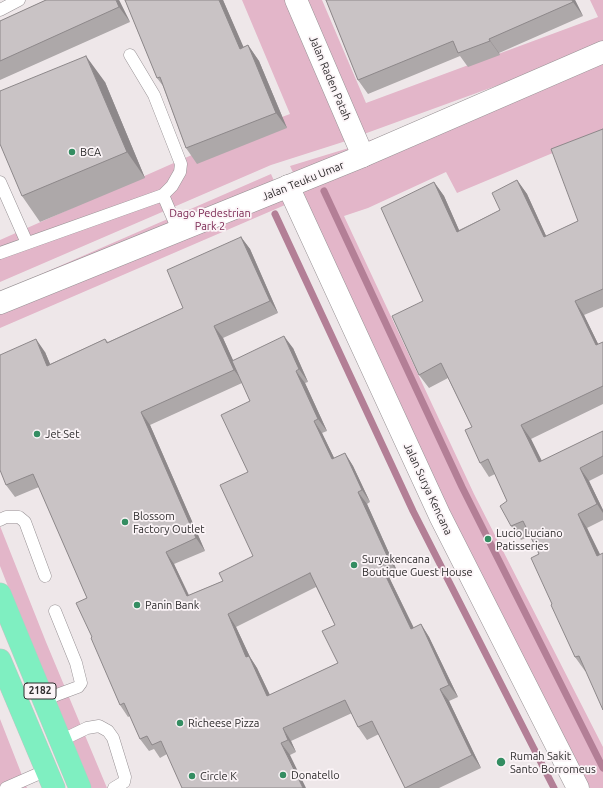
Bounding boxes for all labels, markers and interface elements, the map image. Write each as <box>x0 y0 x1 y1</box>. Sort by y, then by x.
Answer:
street label: Jalan Raden Patah <box>306 34 354 122</box>
place label: BCA <box>80 145 101 159</box>
marker: BCA <box>67 147 77 157</box>
street label: Jalan Teuku Umar <box>260 158 346 204</box>
park label: Dago Pedestrian Park 2 <box>169 206 251 232</box>
place label: Jet Set <box>45 427 79 441</box>
marker: Jet Set <box>32 429 42 439</box>
street label: Jalan Surya Kencana <box>401 441 455 537</box>
place label: Blossom Factory Outlet <box>133 509 205 535</box>
marker: Blossom Factory Outlet <box>120 517 130 527</box>
place label: Lucio Luciano Patisseries <box>496 526 563 552</box>
marker: Lucio Luciano Patisseries <box>483 534 493 544</box>
place label: Suryakencana Boutique Guest House <box>362 552 472 578</box>
marker: Suryakencana Boutique Guest House <box>349 560 359 570</box>
place label: Panin Bank <box>145 598 199 612</box>
marker: Panin Bank <box>132 600 142 610</box>
road number: 2182 <box>24 683 56 699</box>
place label: Richeese Pizza <box>188 716 259 730</box>
marker: Richeese Pizza <box>175 718 185 728</box>
place label: Rumah Sakit Santo Borromeus <box>510 749 596 775</box>
marker: Rumah Sakit Santo Borromeus <box>495 756 507 768</box>
place label: Donatello <box>291 768 340 782</box>
place label: Circle K <box>200 769 237 783</box>
marker: Donatello <box>278 770 288 780</box>
marker: Circle K <box>187 771 197 781</box>

